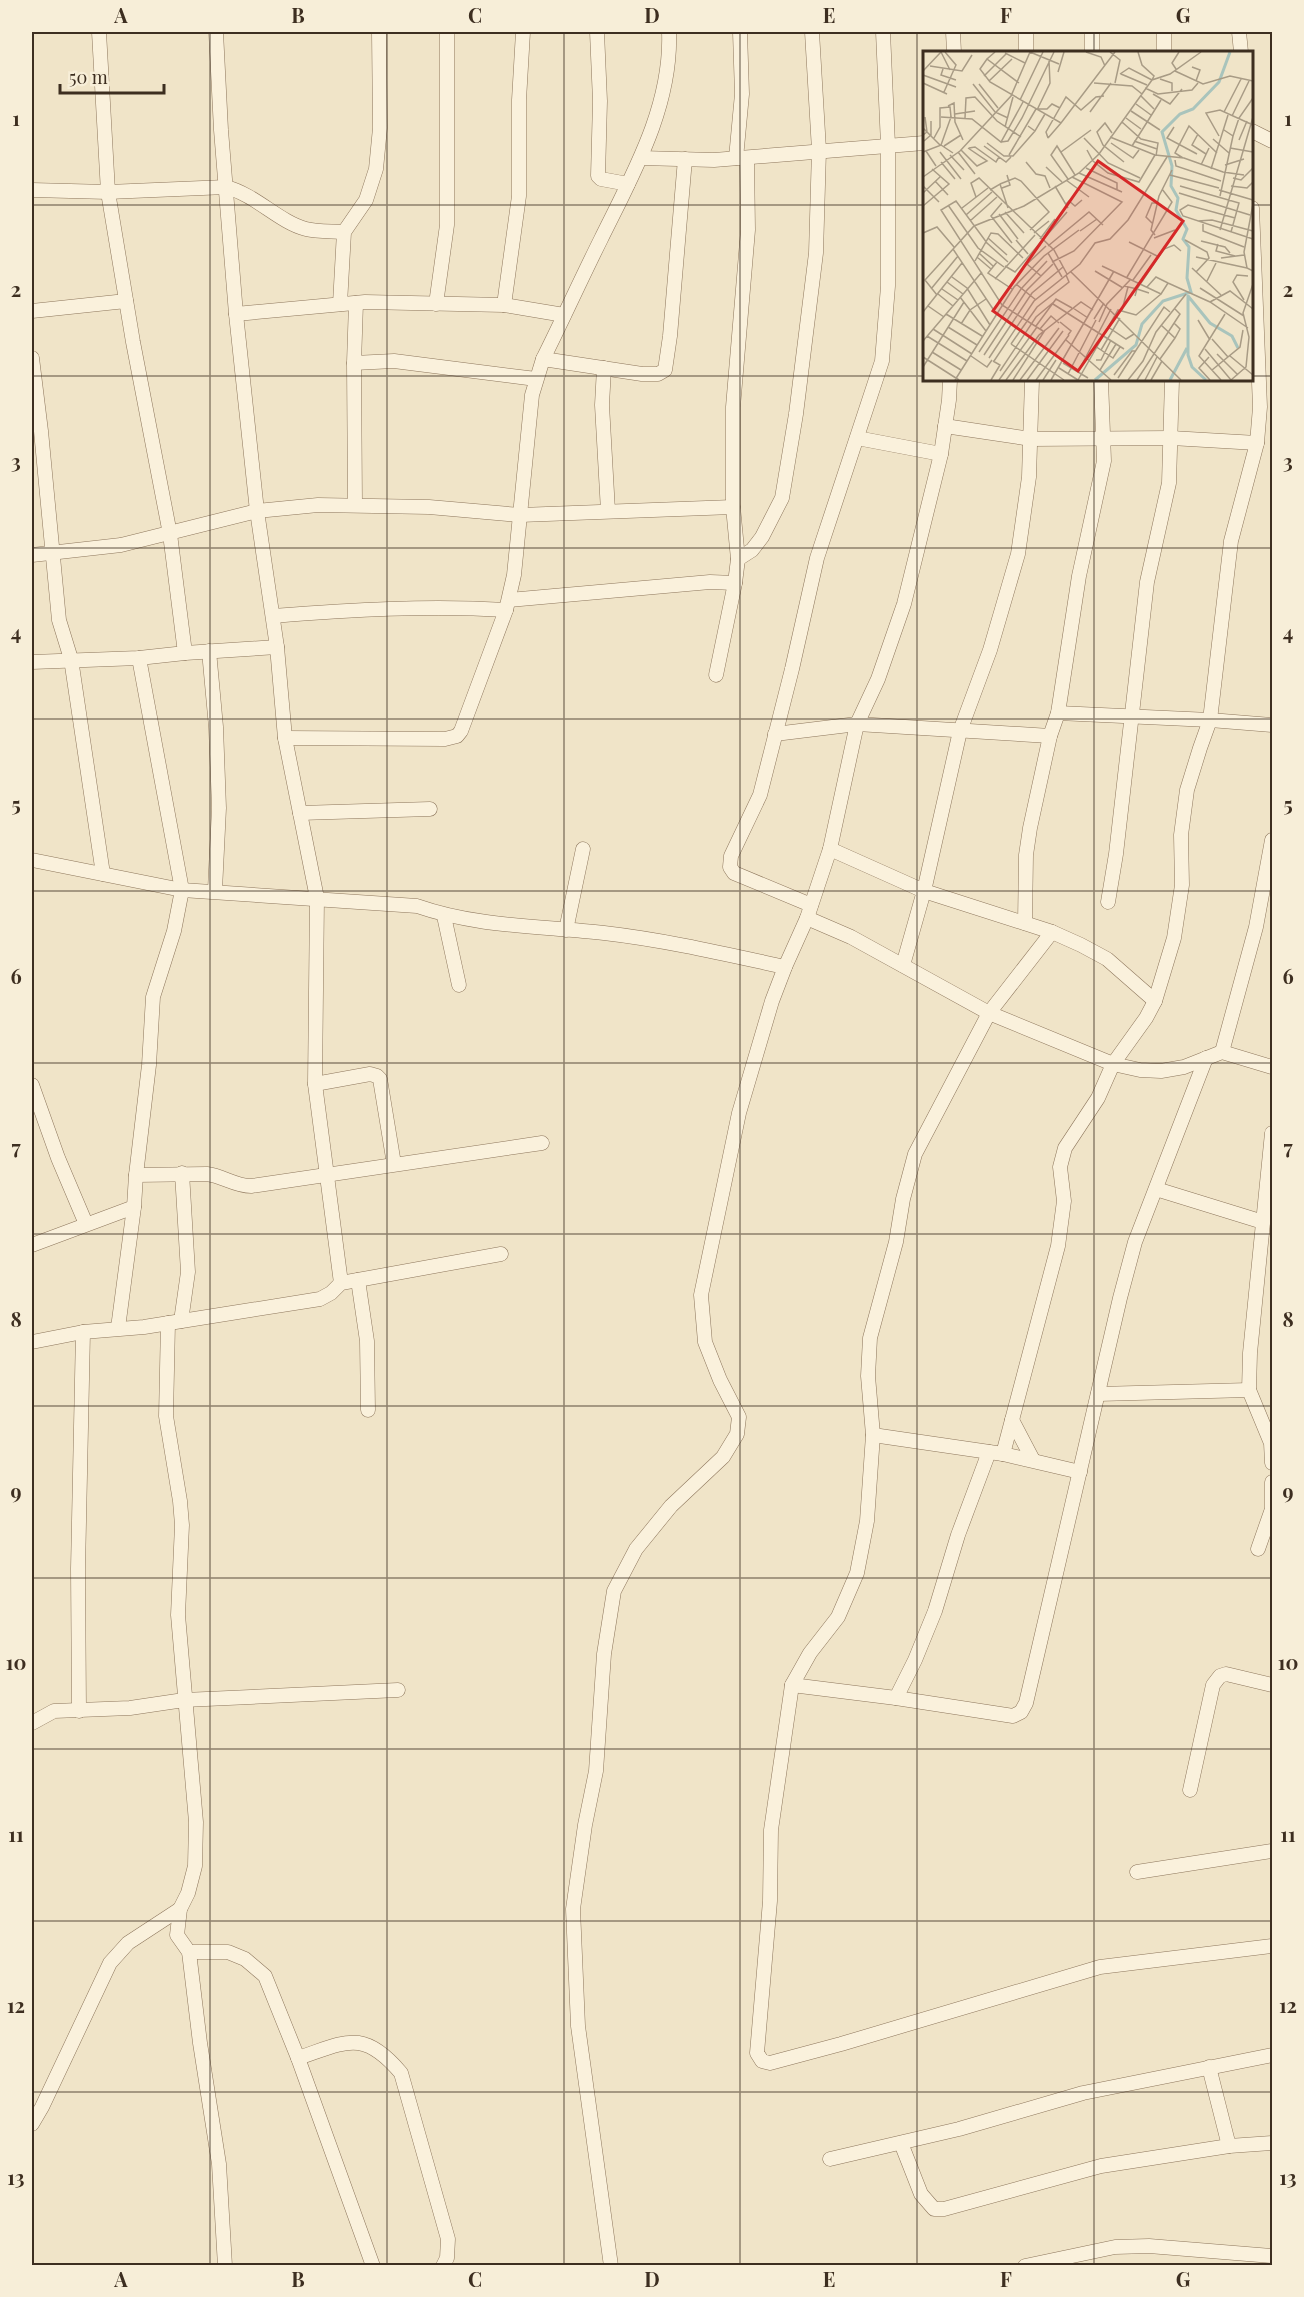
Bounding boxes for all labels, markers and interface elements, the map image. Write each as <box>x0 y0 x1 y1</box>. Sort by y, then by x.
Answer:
text: A <box>113 1 128 28</box>
text: B <box>291 1 305 28</box>
text: C <box>468 1 482 28</box>
text: D <box>644 1 660 28</box>
text: E <box>823 1 835 28</box>
text: F <box>1000 1 1012 28</box>
text: G <box>1176 1 1191 28</box>
inset map <box>923 51 1253 381</box>
scale bar <box>60 57 164 95</box>
text: 50 m <box>69 65 108 89</box>
text: 1 <box>12 104 20 131</box>
text: 1 <box>1284 104 1292 131</box>
text: 2 <box>11 275 21 302</box>
text: 2 <box>1283 275 1293 302</box>
text: 3 <box>11 447 21 474</box>
text: 3 <box>1283 447 1293 474</box>
text: 4 <box>11 618 21 645</box>
text: 4 <box>1283 618 1293 645</box>
text: 5 <box>11 790 21 817</box>
text: 5 <box>1283 790 1293 817</box>
text: 6 <box>10 962 22 989</box>
text: 6 <box>1282 962 1294 989</box>
text: 7 <box>11 1133 21 1160</box>
text: 7 <box>1283 1133 1293 1160</box>
text: 8 <box>10 1305 22 1332</box>
text: 8 <box>1282 1305 1294 1332</box>
text: 9 <box>10 1477 22 1504</box>
text: 9 <box>1282 1477 1294 1504</box>
text: 10 <box>6 1648 26 1675</box>
text: 10 <box>1278 1648 1298 1675</box>
text: 11 <box>8 1820 24 1847</box>
text: 11 <box>1280 1820 1296 1847</box>
text: 12 <box>7 1991 25 2018</box>
text: 12 <box>1279 1991 1297 2018</box>
text: 13 <box>7 2163 25 2190</box>
text: 13 <box>1279 2163 1297 2190</box>
text: A <box>113 2265 128 2292</box>
text: B <box>291 2265 305 2292</box>
text: C <box>468 2265 482 2292</box>
text: D <box>644 2265 660 2292</box>
text: E <box>823 2265 835 2292</box>
text: F <box>1000 2265 1012 2292</box>
text: G <box>1176 2265 1191 2292</box>

